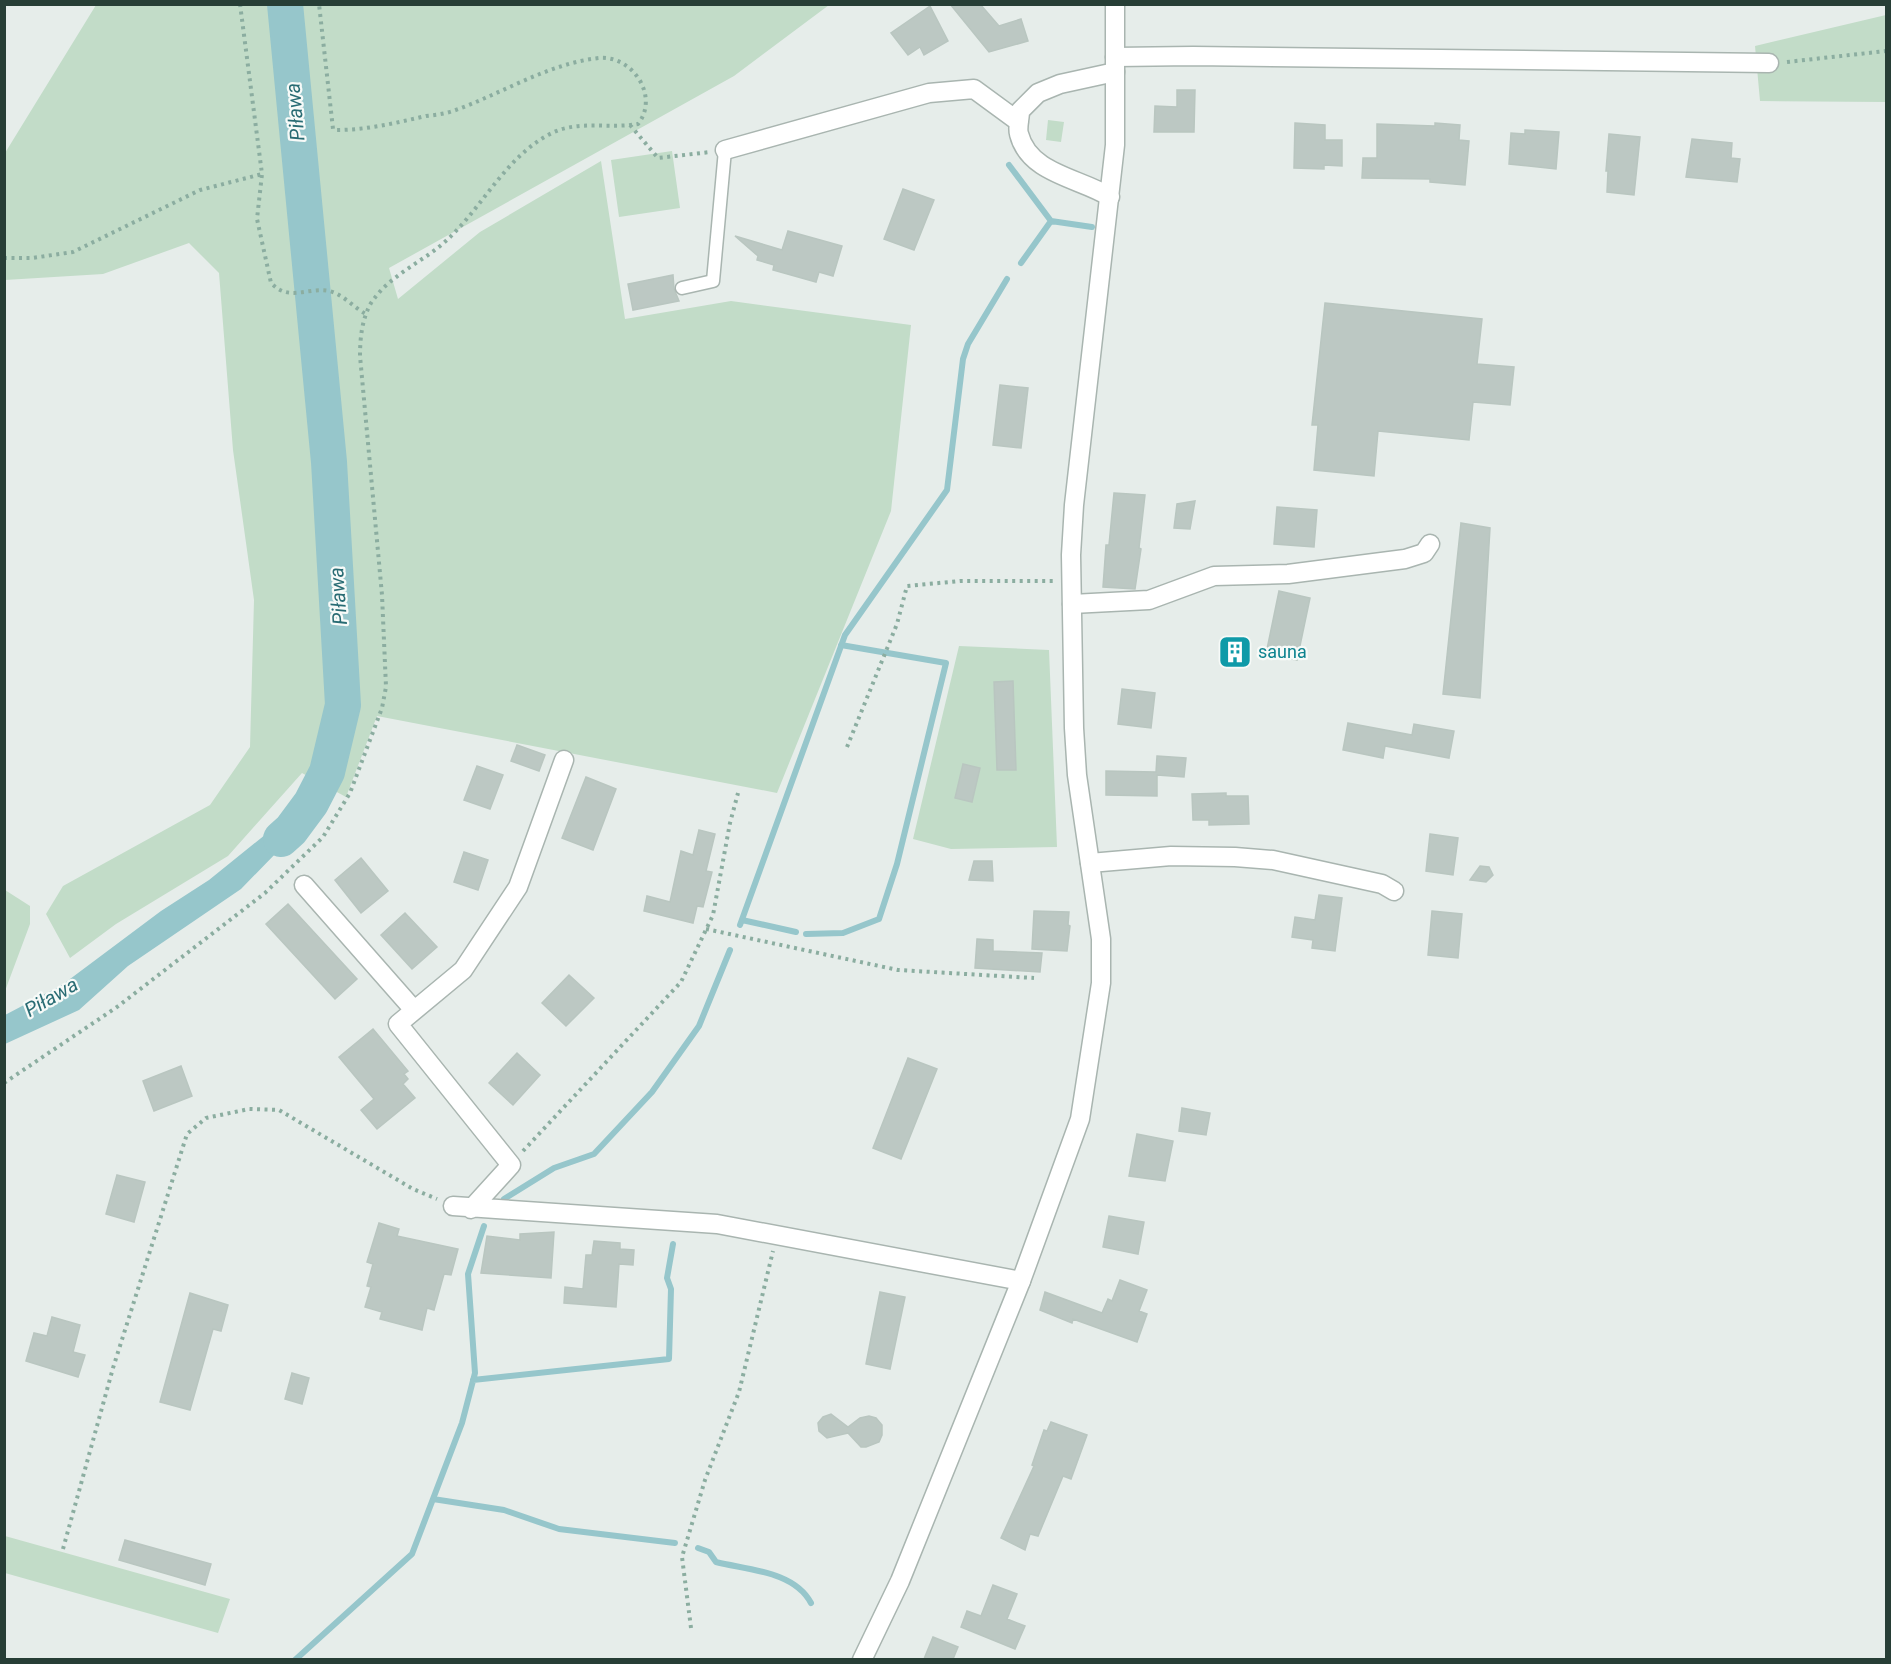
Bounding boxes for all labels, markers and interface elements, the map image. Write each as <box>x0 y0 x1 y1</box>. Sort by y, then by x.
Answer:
water label: Piława <box>281 82 309 142</box>
water label: Piława <box>324 566 352 626</box>
building icon: sauna <box>1217 634 1253 670</box>
place label: sauna <box>1258 641 1307 662</box>
water label: Piława <box>20 972 82 1022</box>

